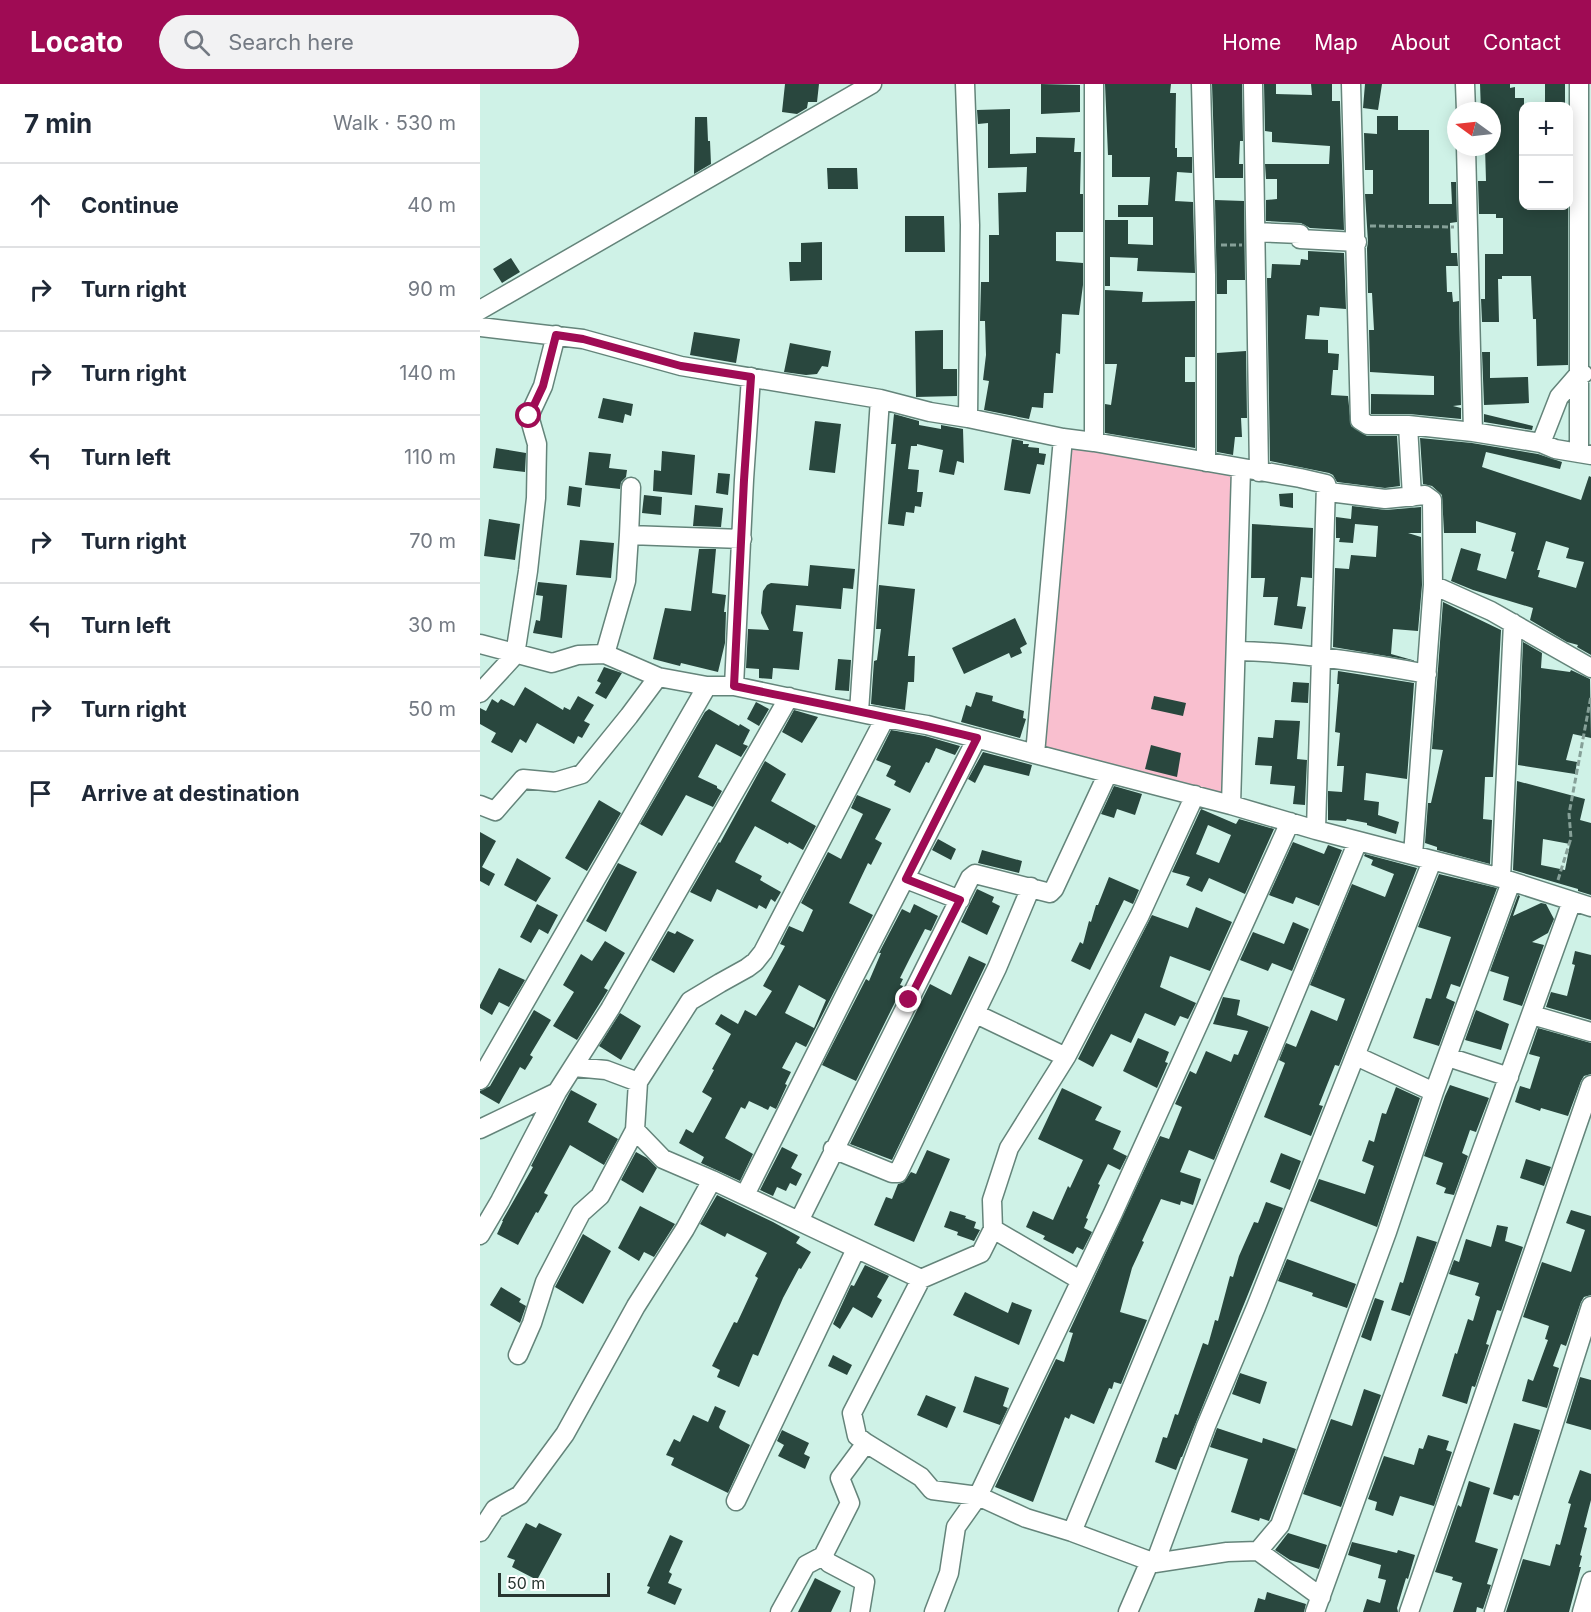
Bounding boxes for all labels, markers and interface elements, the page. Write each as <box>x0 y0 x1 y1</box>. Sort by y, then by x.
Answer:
search box <box>159 15 579 69</box>
text: Locato <box>30 25 123 59</box>
icon: search <box>180 26 213 59</box>
text: Search here <box>228 29 354 55</box>
text: Home <box>1222 30 1281 55</box>
text: Map <box>1314 30 1358 55</box>
text: About <box>1391 30 1450 55</box>
text: Contact <box>1483 30 1561 55</box>
north arrow <box>1447 102 1501 156</box>
map controls <box>1519 102 1573 210</box>
button: + <box>1519 102 1573 156</box>
text: 7 min <box>24 108 92 139</box>
text: Walk · 530 m <box>333 111 456 135</box>
button: − <box>1519 156 1573 210</box>
icon: ahead <box>24 189 57 222</box>
text: Continue <box>81 192 179 218</box>
text: 40 m <box>407 193 456 217</box>
icon: right <box>24 273 57 306</box>
text: Turn right <box>81 276 187 302</box>
text: 90 m <box>408 277 456 301</box>
icon: right <box>24 357 57 390</box>
text: Turn right <box>81 360 187 386</box>
text: 140 m <box>399 361 456 385</box>
route start <box>515 402 541 428</box>
icon: left <box>24 441 57 474</box>
text: Turn left <box>81 444 171 470</box>
text: 110 m <box>404 445 456 469</box>
icon: right <box>24 525 57 558</box>
text: Turn right <box>81 528 187 554</box>
text: 70 m <box>409 529 456 553</box>
icon: left <box>24 609 57 642</box>
text: Turn left <box>81 612 171 638</box>
text: 30 m <box>408 613 456 637</box>
icon: right <box>24 693 57 726</box>
text: Turn right <box>81 696 187 722</box>
text: 50 m <box>408 697 456 721</box>
icon: arrive <box>24 777 57 810</box>
text: Arrive at destination <box>81 780 300 806</box>
route end <box>895 986 921 1012</box>
scale bar <box>498 1570 610 1598</box>
text: 50 m <box>507 1573 545 1593</box>

